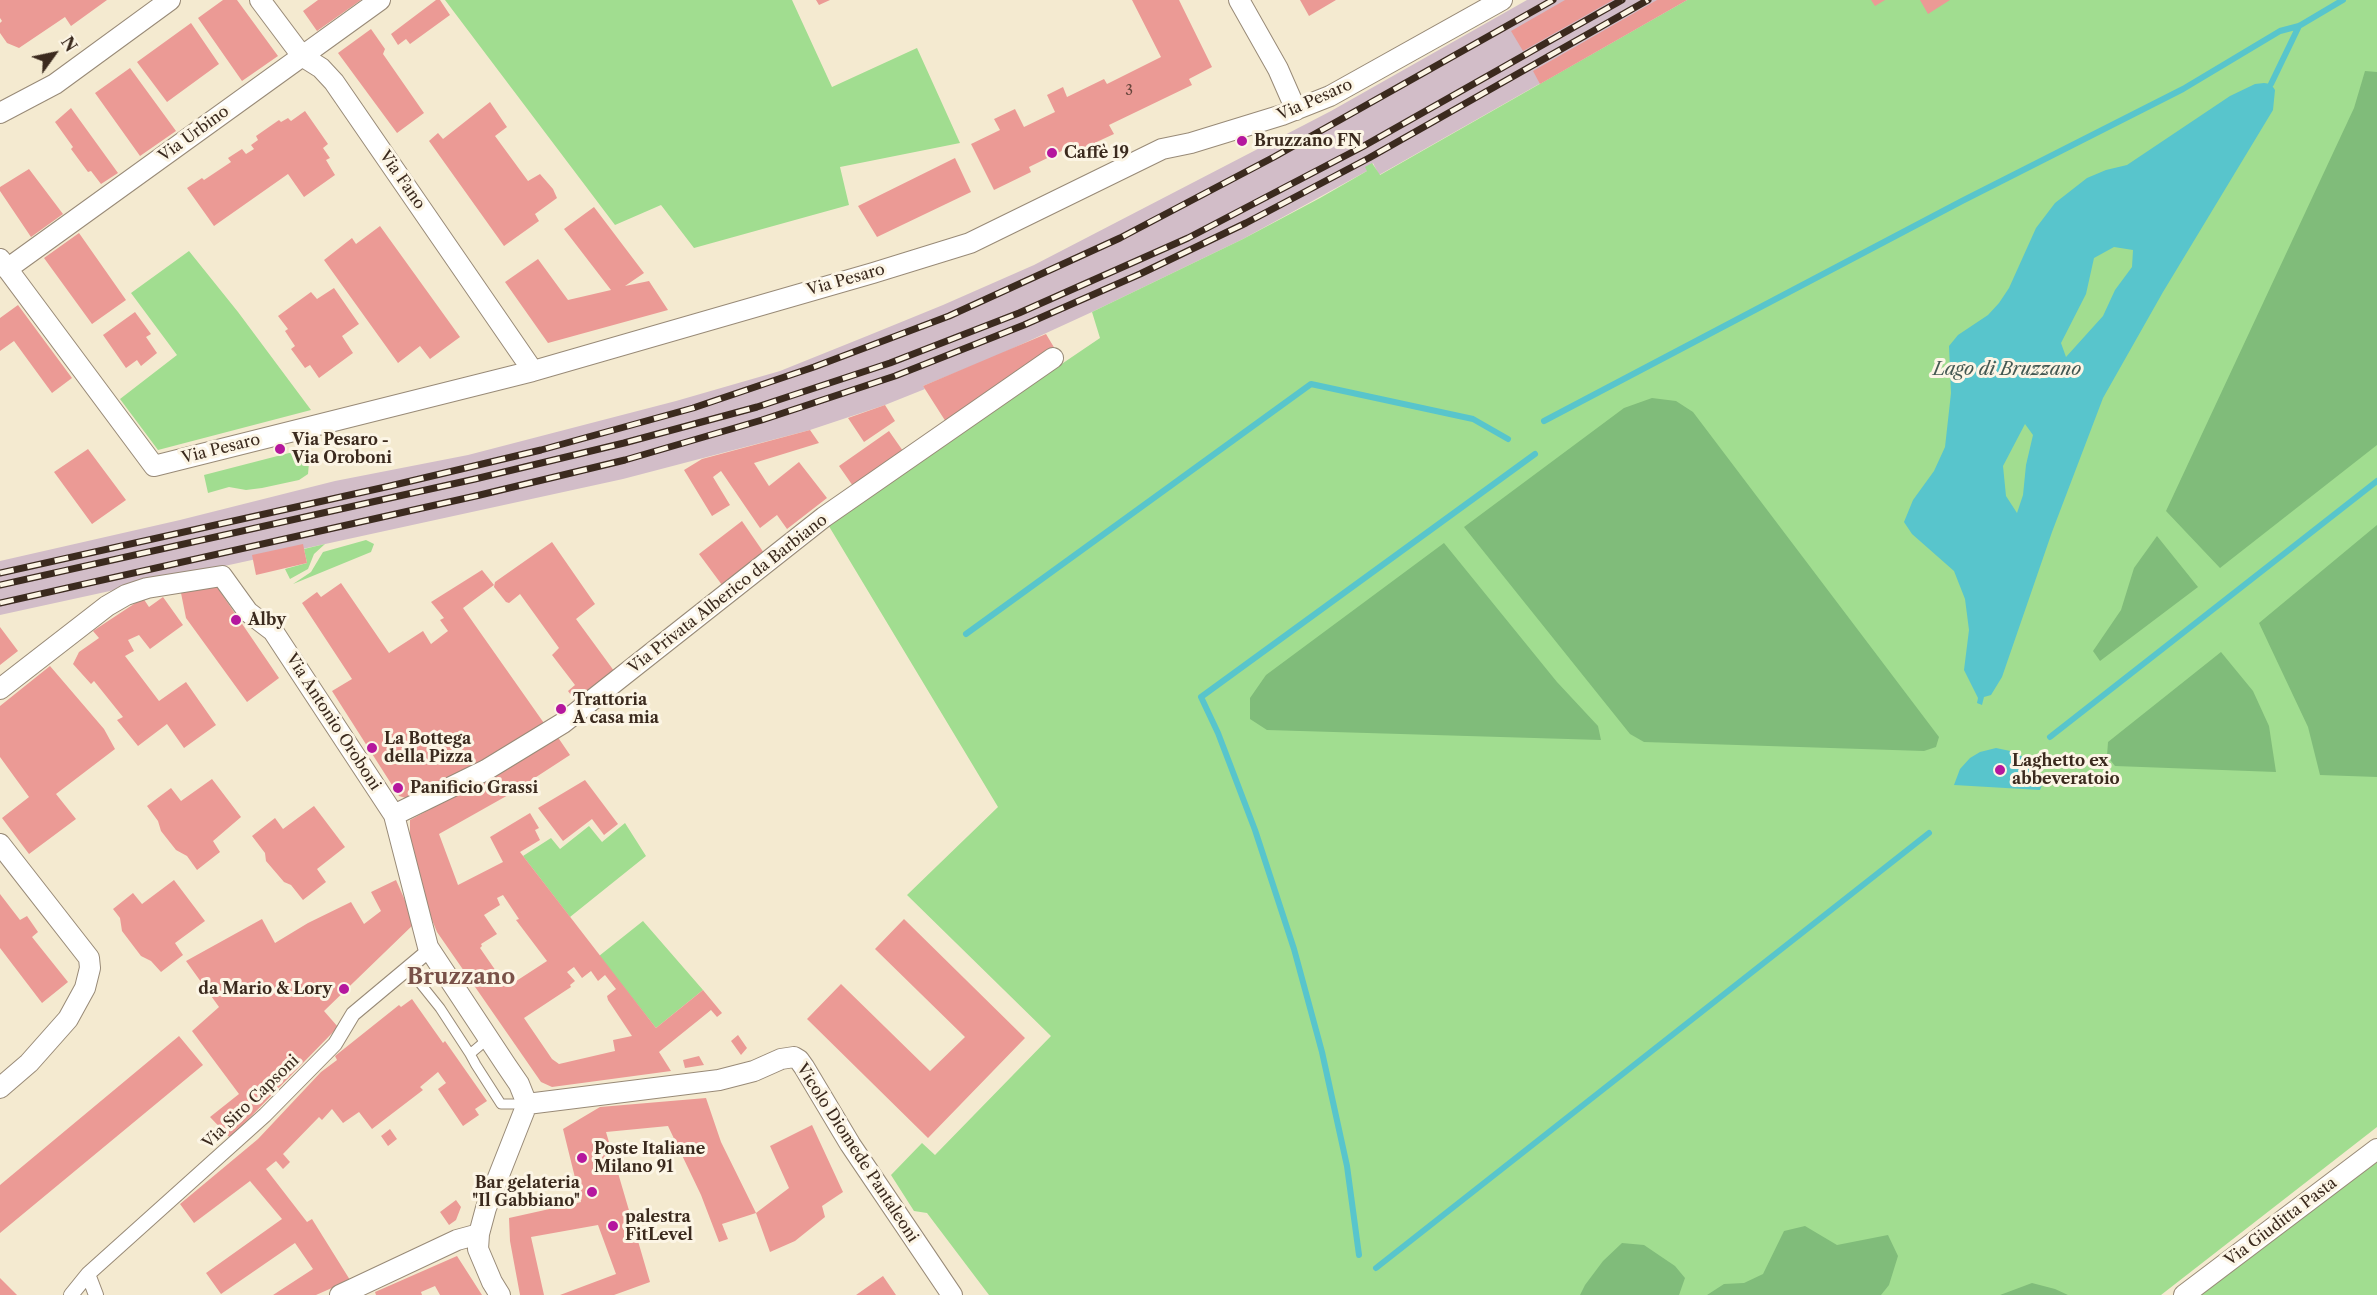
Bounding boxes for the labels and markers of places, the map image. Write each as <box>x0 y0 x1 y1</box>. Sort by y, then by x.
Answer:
place label: Bruzzano FN <box>1254 131 1362 151</box>
marker: Bruzzano FN <box>1235 134 1249 148</box>
place label: Caffè 19 <box>1064 143 1129 163</box>
marker: Caffè 19 <box>1045 146 1059 160</box>
place label: Via Pesaro - Via Oroboni <box>292 430 392 468</box>
marker: Via Pesaro - Via Oroboni <box>273 442 287 456</box>
place label: Alby <box>248 610 286 630</box>
marker: Alby <box>229 613 243 627</box>
place label: Trattoria A casa mia <box>573 690 659 728</box>
marker: Trattoria A casa mia <box>554 702 568 716</box>
place label: La Bottega della Pizza <box>384 729 473 767</box>
marker: La Bottega della Pizza <box>365 741 379 755</box>
place label: Laghetto ex abbeveratoio <box>2012 751 2120 789</box>
marker: Laghetto ex abbeveratoio <box>1993 763 2007 777</box>
place label: Panificio Grassi <box>410 778 538 798</box>
marker: Panificio Grassi <box>391 781 405 795</box>
place label: da Mario & Lory <box>198 979 332 999</box>
marker: da Mario & Lory <box>337 982 351 996</box>
place label: Poste Italiane Milano 91 <box>594 1139 705 1177</box>
marker: Poste Italiane Milano 91 <box>575 1151 589 1165</box>
place label: Bar gelateria "Il Gabbiano" <box>472 1173 580 1211</box>
marker: Bar gelateria "Il Gabbiano" <box>585 1185 599 1199</box>
place label: palestra FitLevel <box>625 1207 693 1245</box>
marker: palestra FitLevel <box>606 1219 620 1233</box>

